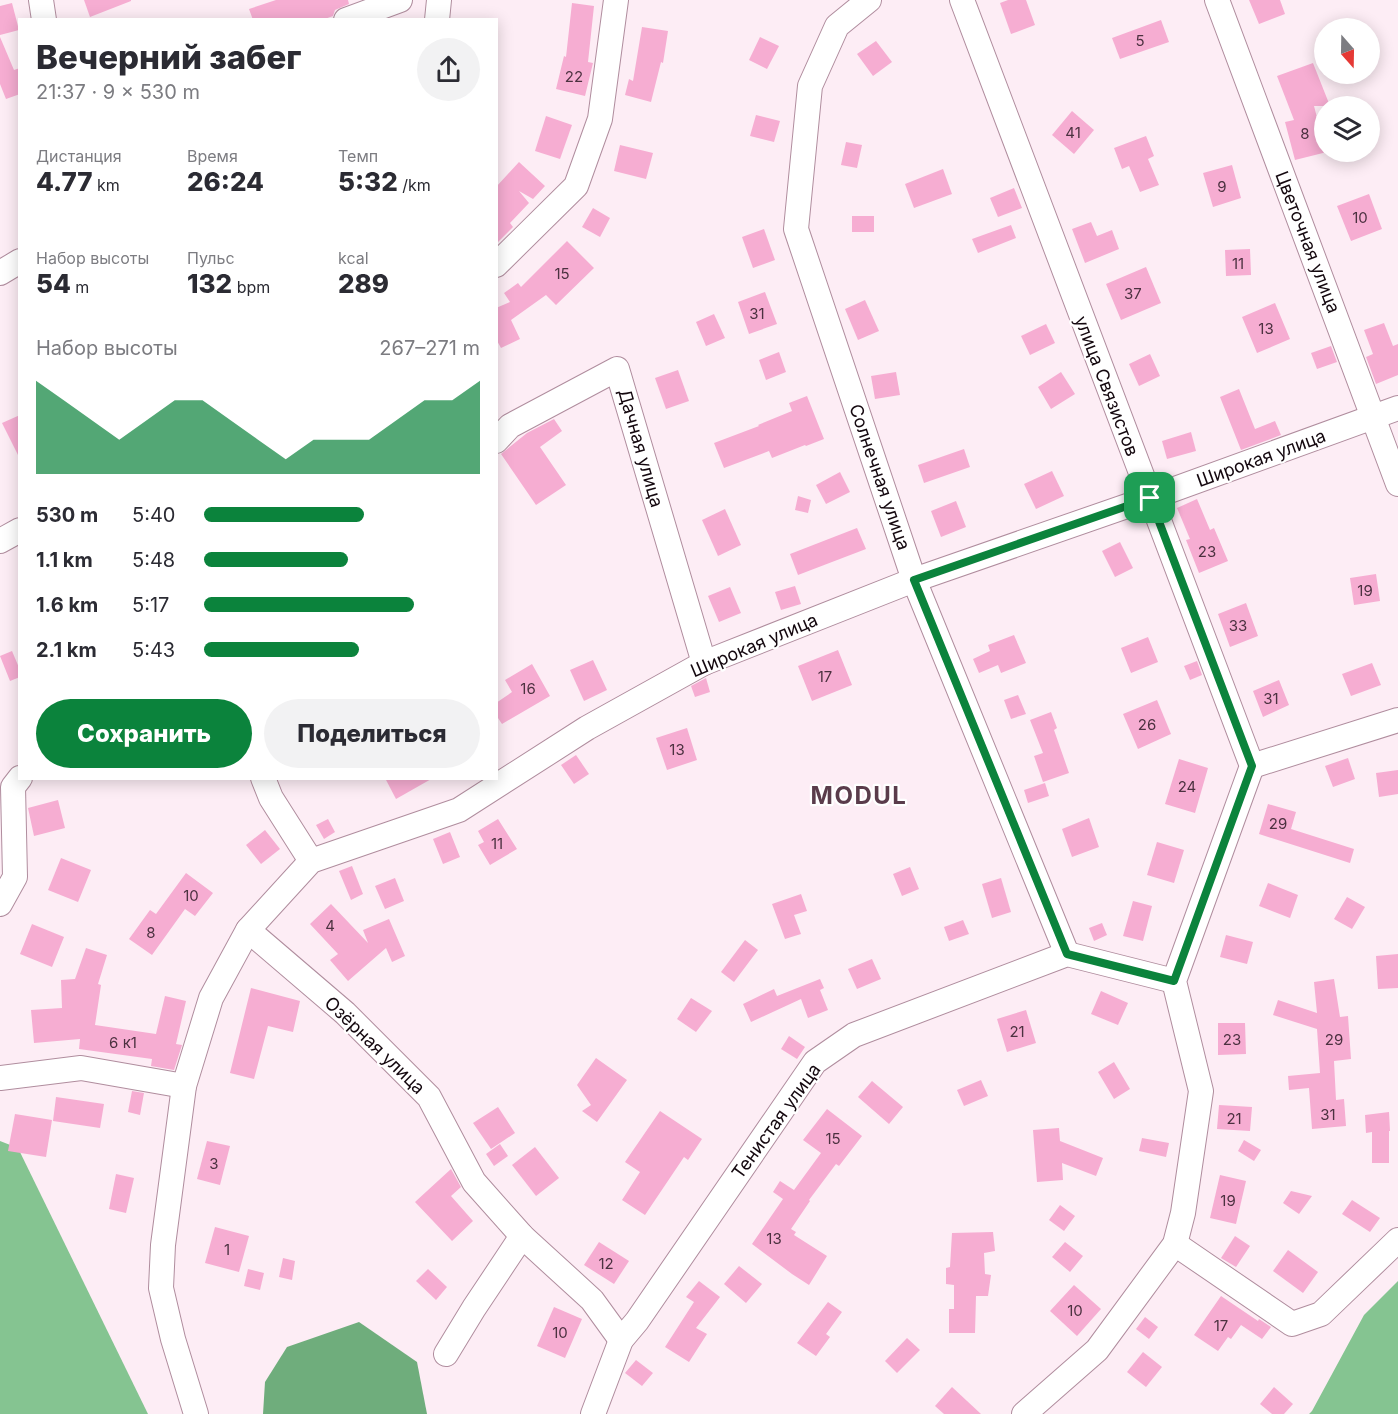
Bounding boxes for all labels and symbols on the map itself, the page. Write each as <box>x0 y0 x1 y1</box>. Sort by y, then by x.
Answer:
north arrow <box>1314 18 1380 84</box>
house number: 5 <box>1135 31 1145 50</box>
house number: 22 <box>565 67 583 86</box>
house number: 41 <box>1065 123 1081 142</box>
house number: 8 <box>1300 124 1310 143</box>
street label: Цветочная улица <box>1271 168 1345 316</box>
house number: 9 <box>1217 177 1227 196</box>
house number: 10 <box>1352 208 1368 227</box>
house number: 11 <box>1232 254 1244 273</box>
house number: 15 <box>554 264 570 283</box>
house number: 37 <box>1124 284 1142 303</box>
house number: 31 <box>749 304 765 323</box>
street label: улица Связистов <box>1071 313 1143 459</box>
house number: 13 <box>1258 319 1274 338</box>
street label: Дачная улица <box>614 386 668 510</box>
street label: Солнечная улица <box>845 401 915 553</box>
street label: Широкая улица <box>1194 425 1328 491</box>
pin <box>1124 472 1175 523</box>
house number: 23 <box>1198 542 1216 561</box>
house number: 19 <box>1357 581 1373 600</box>
street label: Широкая улица <box>687 609 821 681</box>
house number: 33 <box>1229 616 1247 635</box>
house number: 17 <box>818 667 832 686</box>
house number: 16 <box>520 679 536 698</box>
house number: 31 <box>1263 689 1279 708</box>
house number: 26 <box>1138 715 1156 734</box>
house number: 13 <box>669 740 685 759</box>
house number: 24 <box>1178 777 1196 796</box>
district label: MODUL <box>811 781 907 810</box>
house number: 29 <box>1269 814 1287 833</box>
house number: 11 <box>491 834 503 853</box>
house number: 10 <box>183 886 199 905</box>
house number: 4 <box>325 916 335 935</box>
house number: 8 <box>146 923 156 942</box>
street label: Озёрная улица <box>321 992 429 1098</box>
house number: 21 <box>1009 1022 1025 1041</box>
house number: 23 <box>1223 1030 1241 1049</box>
house number: 29 <box>1325 1030 1343 1049</box>
house number: 6 к1 <box>109 1033 137 1052</box>
street label: Тенистая улица <box>727 1059 825 1183</box>
house number: 31 <box>1320 1105 1336 1124</box>
house number: 21 <box>1226 1109 1242 1128</box>
house number: 15 <box>825 1129 841 1148</box>
house number: 3 <box>209 1154 219 1173</box>
house number: 19 <box>1220 1191 1236 1210</box>
house number: 13 <box>766 1229 782 1248</box>
house number: 1 <box>224 1240 230 1259</box>
house number: 12 <box>598 1254 614 1273</box>
house number: 10 <box>1067 1301 1083 1320</box>
house number: 17 <box>1214 1316 1228 1335</box>
house number: 10 <box>552 1323 568 1342</box>

